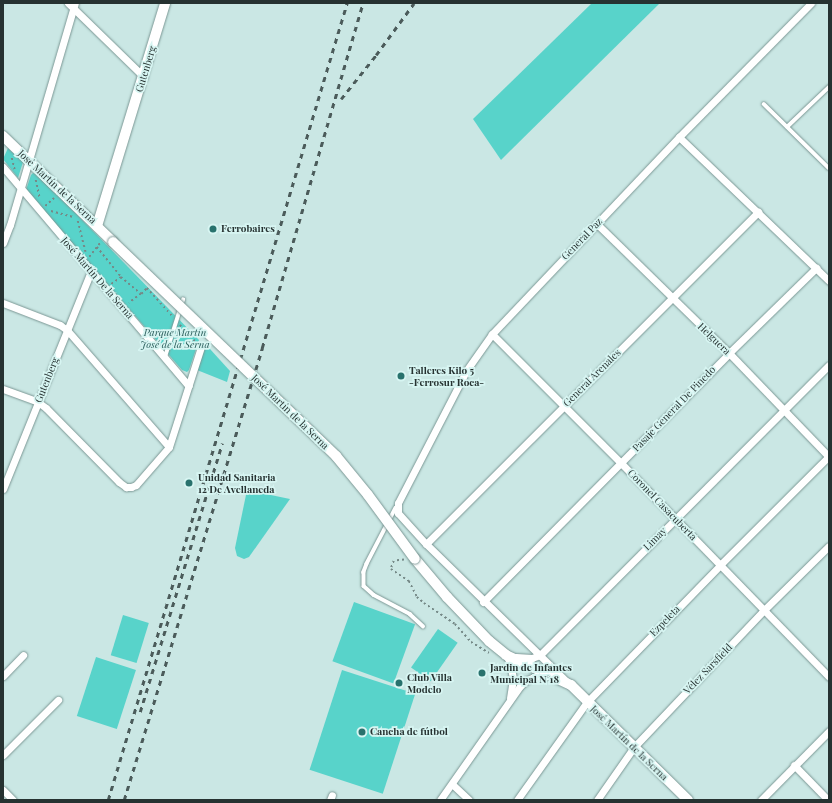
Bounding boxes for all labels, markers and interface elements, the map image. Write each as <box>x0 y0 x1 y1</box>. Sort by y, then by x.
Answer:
street label: Gutenberg <box>133 44 159 94</box>
street label: José Martín de la Serna <box>15 147 99 227</box>
street label: General Paz <box>559 216 605 262</box>
place label: Ferrobaires <box>221 223 275 235</box>
marker: Ferrobaires <box>208 224 218 234</box>
street label: José Martín De la Serna <box>58 235 136 321</box>
street label: Helguera <box>695 320 733 358</box>
park label: Parque Martín José de la Serna <box>140 326 210 350</box>
street label: General Arenales <box>561 347 623 409</box>
street label: Gutenberg <box>32 356 62 404</box>
place label: Talleres Kilo 5 -Ferrosur Roca- <box>409 364 484 388</box>
street label: Pasaje General De Pinedo <box>630 364 718 454</box>
marker: Talleres Kilo 5 -Ferrosur Roca- <box>396 371 406 381</box>
street label: José Martín de la Serna <box>249 372 331 452</box>
street label: Coronel Casacuberta <box>625 467 699 543</box>
place label: Unidad Sanitaria 12 De Avellaneda <box>198 471 275 494</box>
marker: Unidad Sanitaria 12 De Avellaneda <box>183 477 195 489</box>
street label: Limay <box>641 525 669 553</box>
street label: Ezpeleta <box>647 603 683 639</box>
street label: Vélez Sarsfield <box>681 641 735 697</box>
place label: Jardin de Infantes Municipal N°18 <box>490 661 572 684</box>
marker: Jardin de Infantes Municipal N°18 <box>477 668 487 678</box>
place label: Club Villa Modelo <box>407 671 452 694</box>
marker: Club Villa Modelo <box>394 678 404 688</box>
street label: José Martín de la Serna <box>588 703 670 783</box>
place label: Cancha de fútbol <box>370 726 448 738</box>
marker: Cancha de fútbol <box>357 727 367 737</box>

